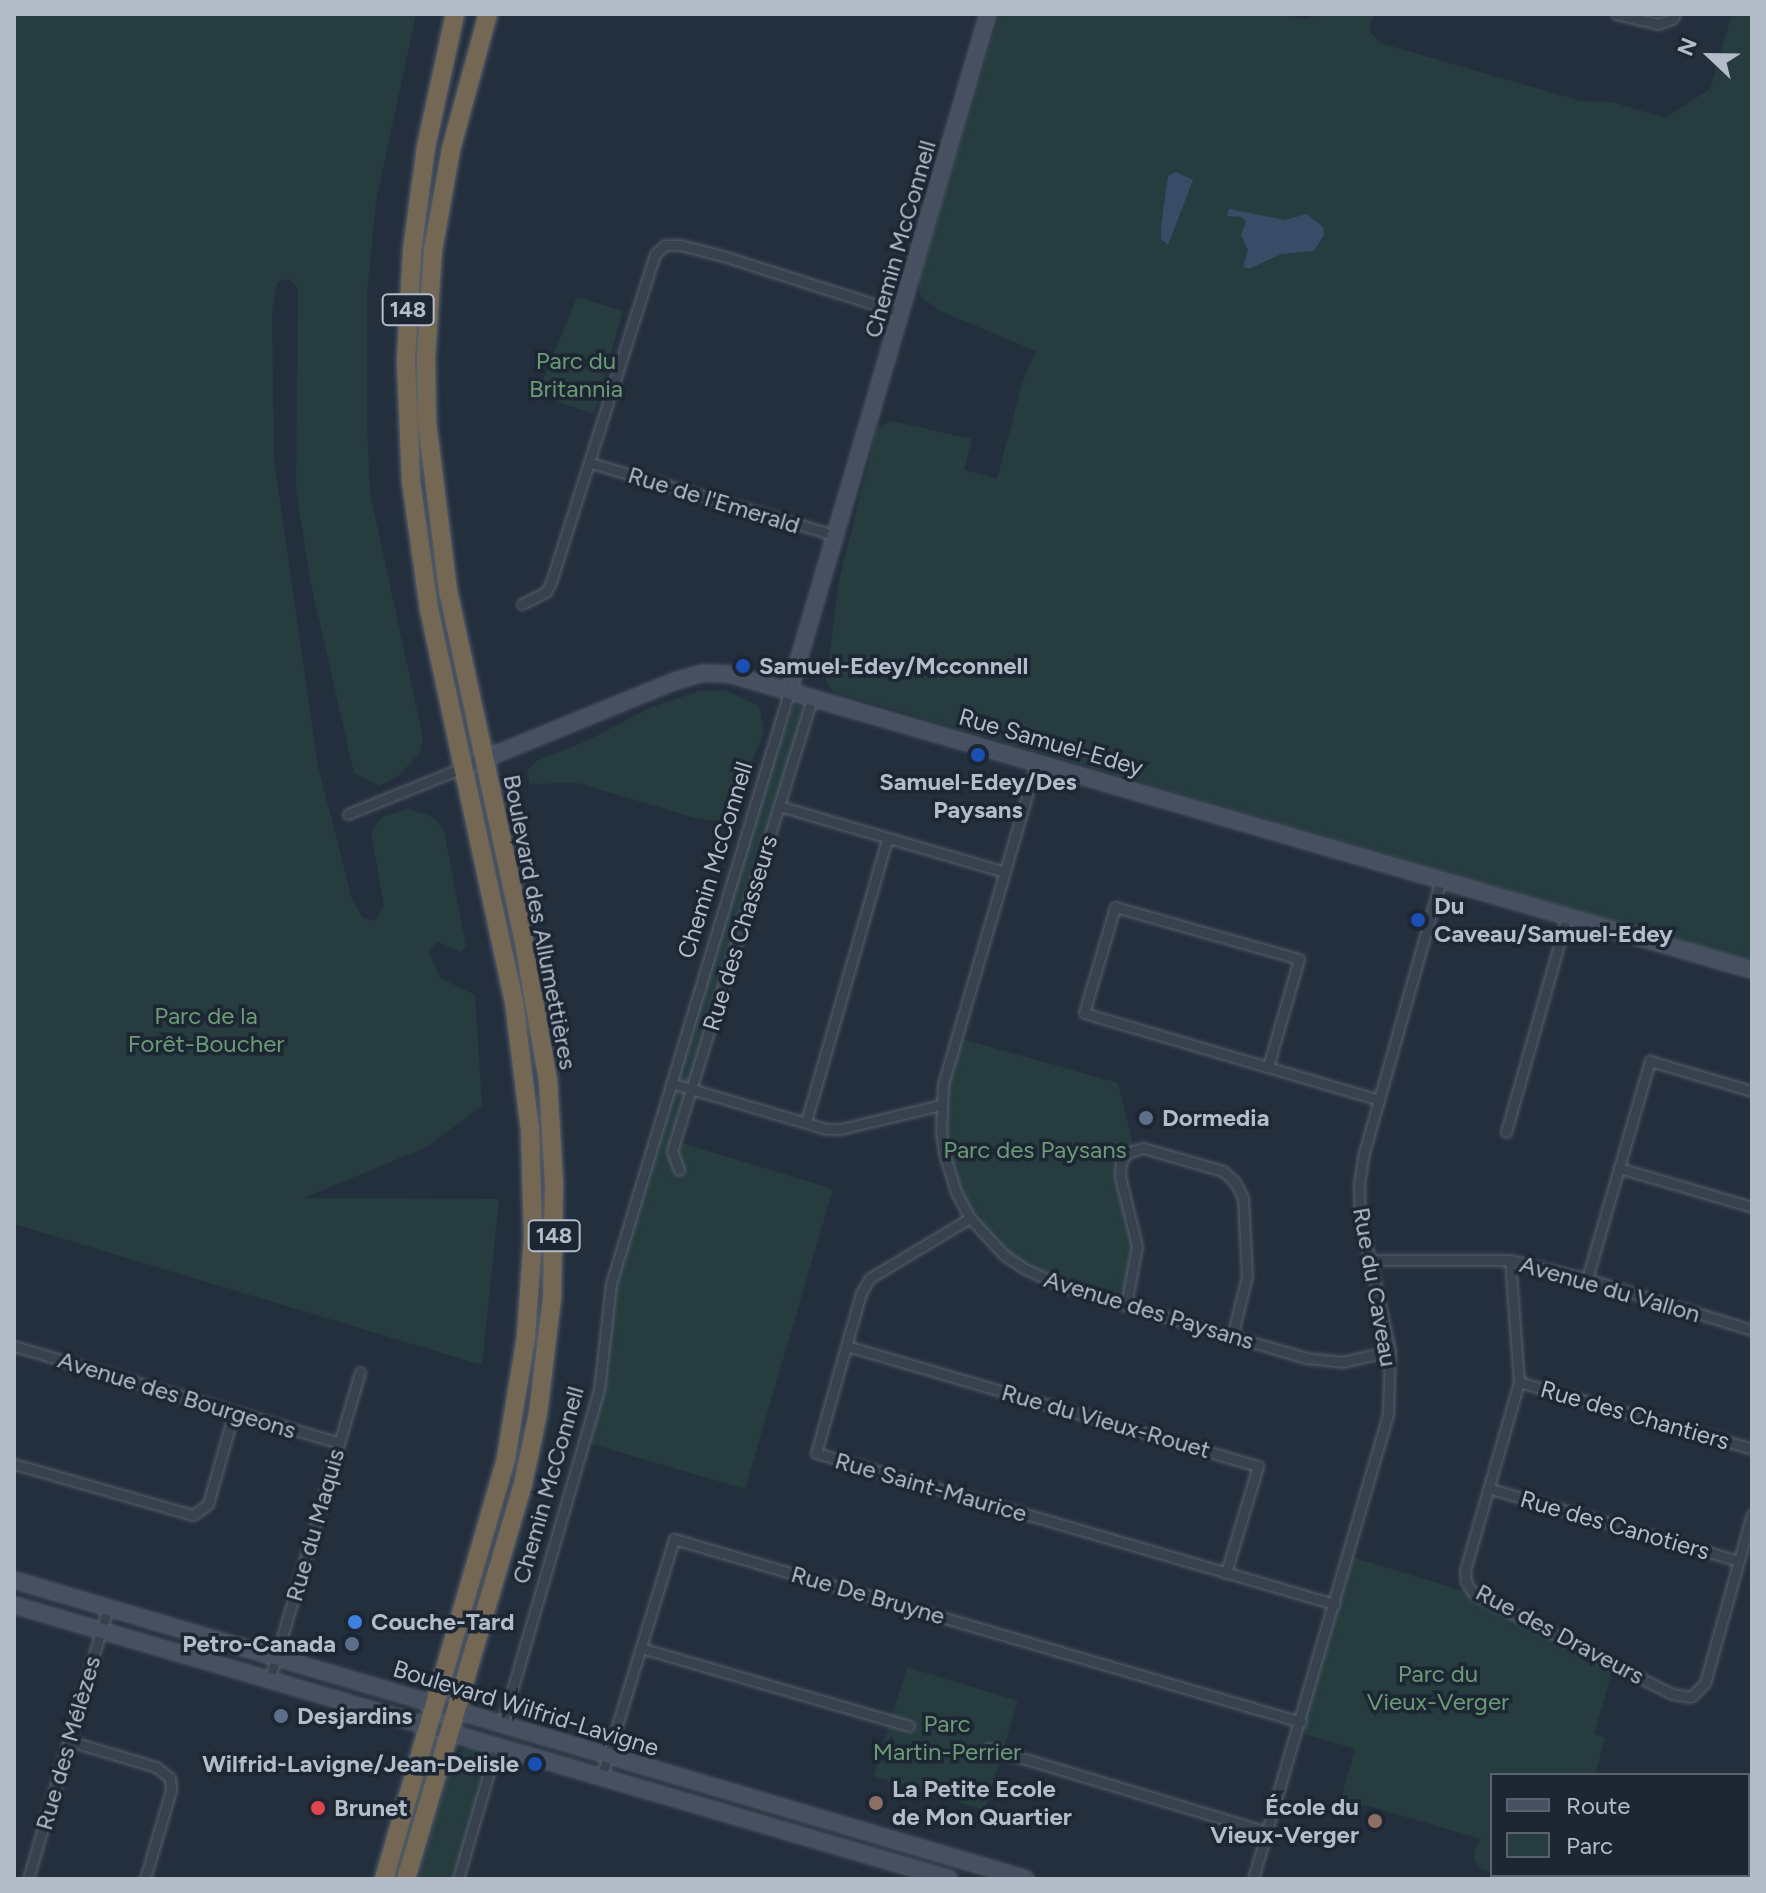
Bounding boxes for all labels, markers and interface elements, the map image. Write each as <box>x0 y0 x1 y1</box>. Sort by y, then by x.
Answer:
north arrow <box>1670 16 1750 96</box>
text: N <box>1672 34 1703 60</box>
street label: Chemin McConnell <box>858 137 942 341</box>
road number: 148 <box>380 292 436 328</box>
park label: Parc du Britannia <box>529 347 623 403</box>
street label: Rue de l'Emerald <box>625 460 803 540</box>
place label: Samuel-Edey/Mcconnell <box>759 652 1028 680</box>
marker: Samuel-Edey/Mcconnell <box>734 657 752 675</box>
street label: Rue Samuel-Edey <box>956 702 1146 782</box>
marker: Samuel-Edey/Des Paysans <box>969 746 987 764</box>
street label: Chemin McConnell <box>671 758 759 962</box>
place label: Samuel-Edey/Des Paysans <box>879 768 1077 824</box>
street label: Boulevard des Allumettières <box>497 772 583 1072</box>
street label: Rue des Chasseurs <box>697 832 783 1034</box>
place label: Du Caveau/Samuel-Edey <box>1434 892 1673 948</box>
marker: Du Caveau/Samuel-Edey <box>1409 911 1427 929</box>
park label: Parc de la Forêt-Boucher <box>128 1002 284 1058</box>
place label: Dormedia <box>1162 1104 1269 1132</box>
marker: Dormedia <box>1137 1109 1155 1127</box>
park label: Parc des Paysans <box>943 1136 1127 1164</box>
street label: Rue du Caveau <box>1347 1205 1403 1369</box>
road number: 148 <box>526 1218 582 1254</box>
street label: Avenue du Vallon <box>1517 1249 1703 1329</box>
street label: Avenue des Paysans <box>1041 1264 1257 1356</box>
street label: Avenue des Bourgeons <box>55 1345 299 1445</box>
street label: Rue des Chantiers <box>1537 1374 1733 1456</box>
street label: Rue du Vieux-Rouet <box>998 1377 1214 1465</box>
street label: Chemin McConnell <box>506 1383 590 1587</box>
street label: Rue du Maquis <box>279 1445 351 1605</box>
street label: Rue Saint-Maurice <box>832 1446 1030 1528</box>
street label: Rue des Canotiers <box>1517 1484 1713 1566</box>
street label: Rue De Bruyne <box>788 1559 948 1631</box>
street label: Rue des Draveurs <box>1471 1578 1649 1690</box>
place label: Couche-Tard <box>371 1608 514 1636</box>
marker: Couche-Tard <box>346 1613 364 1631</box>
place label: Petro-Canada <box>182 1630 336 1658</box>
marker: Petro-Canada <box>343 1635 361 1653</box>
street label: Rue des Mélèzes <box>29 1653 107 1833</box>
street label: Boulevard Wilfrid-Lavigne <box>390 1654 662 1762</box>
park label: Parc du Vieux-Verger <box>1367 1660 1509 1716</box>
place label: Desjardins <box>297 1702 413 1730</box>
marker: Desjardins <box>272 1707 290 1725</box>
park label: Parc Martin-Perrier <box>873 1710 1021 1766</box>
place label: Wilfrid-Lavigne/Jean-Delisle <box>202 1750 519 1778</box>
marker: Wilfrid-Lavigne/Jean-Delisle <box>526 1755 544 1773</box>
legend <box>1490 1773 1750 1877</box>
place label: La Petite Ecole de Mon Quartier <box>892 1775 1072 1831</box>
text: Route <box>1566 1791 1630 1820</box>
place label: École du Vieux-Verger <box>1210 1793 1359 1849</box>
place label: Brunet <box>334 1794 408 1822</box>
marker: La Petite Ecole de Mon Quartier <box>867 1794 885 1812</box>
marker: Brunet <box>309 1799 327 1817</box>
marker: École du Vieux-Verger <box>1366 1812 1384 1830</box>
text: Parc <box>1566 1831 1613 1860</box>

